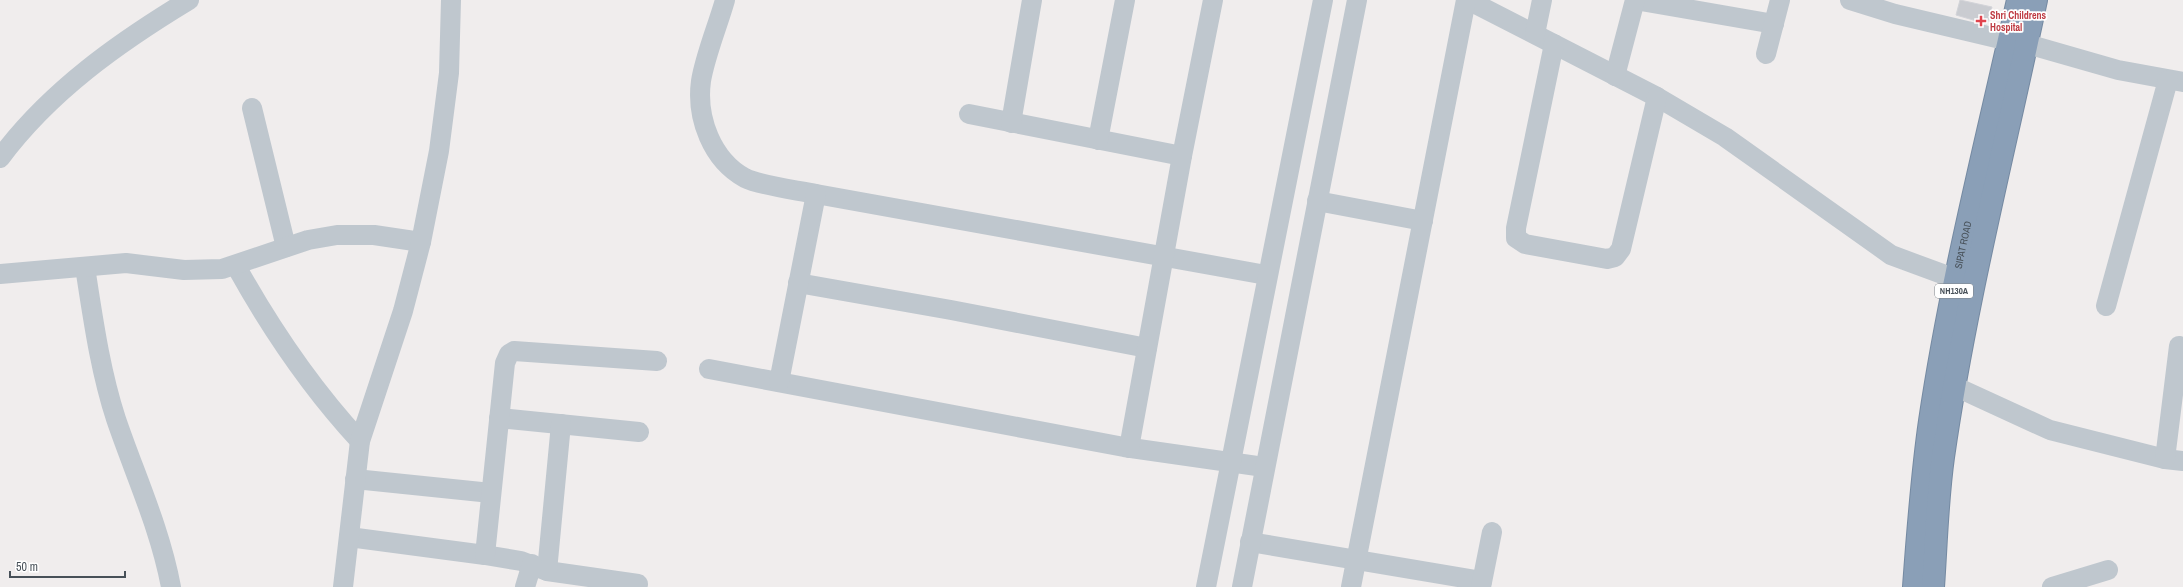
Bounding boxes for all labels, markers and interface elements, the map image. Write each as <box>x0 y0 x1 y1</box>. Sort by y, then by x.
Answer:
place label: Shri Childrens Hospital <box>1990 9 2046 34</box>
marker: Shri Childrens Hospital <box>1975 15 1987 27</box>
street label: SIPAT ROAD <box>1951 220 1974 270</box>
road number: NH130A <box>1935 284 1973 298</box>
scale bar <box>10 553 125 579</box>
text: 50 m <box>16 559 38 575</box>

